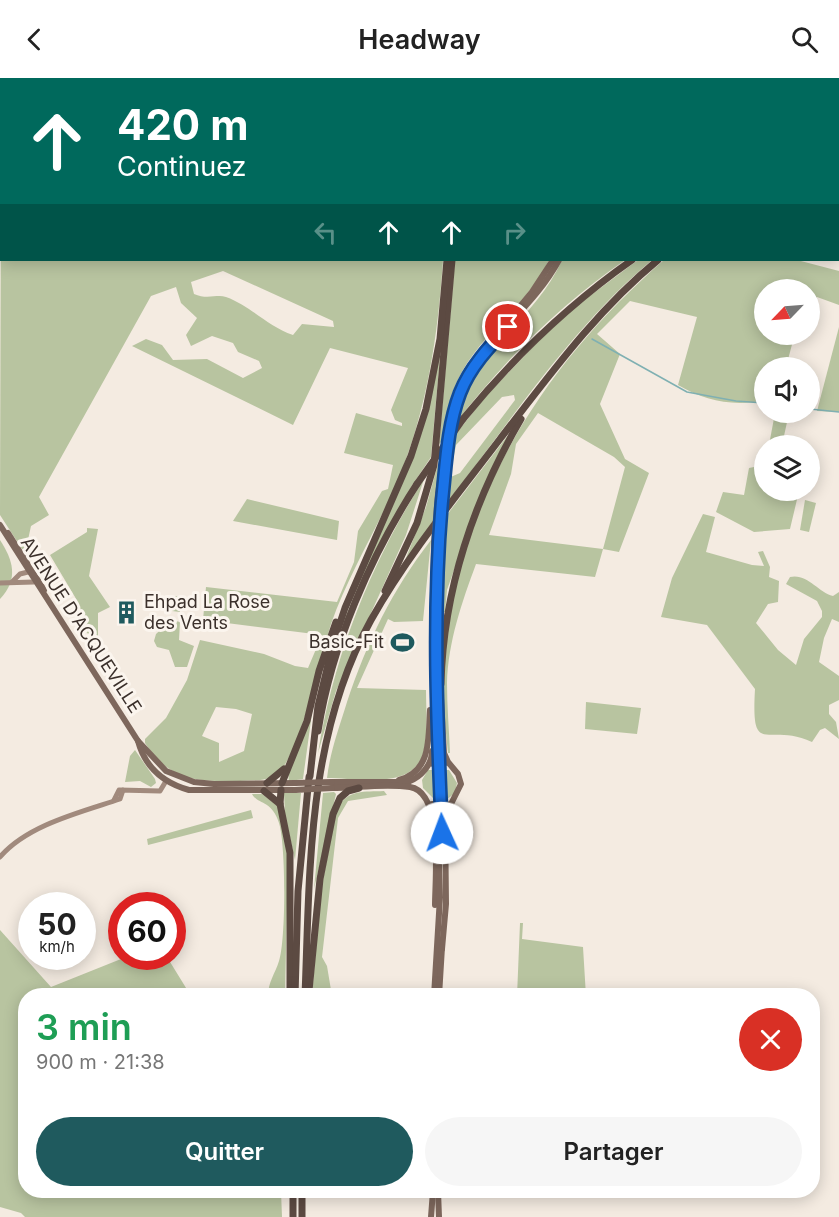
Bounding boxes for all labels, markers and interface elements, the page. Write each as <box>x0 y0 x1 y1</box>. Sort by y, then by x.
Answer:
icon: back <box>18 23 51 56</box>
text: Headway <box>358 23 481 56</box>
icon: search <box>788 23 821 56</box>
text: 420 m <box>117 99 248 150</box>
icon: ahead <box>18 102 96 180</box>
text: Continuez <box>117 150 246 183</box>
icon: left <box>309 216 342 249</box>
icon: ahead <box>372 216 405 249</box>
icon: ahead <box>435 216 468 249</box>
icon: right <box>498 216 531 249</box>
north arrow <box>754 279 820 345</box>
map controls <box>754 279 820 501</box>
pin <box>482 301 533 352</box>
icon: arrive <box>491 310 524 343</box>
button: sound <box>754 357 820 423</box>
button: layers <box>754 435 820 501</box>
street label: AVENUE D'ACQUEVILLE <box>17 533 146 717</box>
place label: Ehpad La Rose des Vents <box>144 591 270 633</box>
building icon: Ehpad La Rose des Vents <box>113 599 139 625</box>
sports icon: Basic-Fit <box>389 629 415 655</box>
place label: Basic-Fit <box>309 631 384 652</box>
position arrow <box>410 801 474 865</box>
speed limit sign: 60 <box>108 892 186 970</box>
text: 50 <box>37 906 77 942</box>
text: km/h <box>39 937 75 956</box>
text: 3 min <box>36 1005 132 1049</box>
button: close <box>739 1008 802 1071</box>
text: 900 m · 21:38 <box>36 1050 165 1074</box>
button: Quitter <box>36 1117 413 1186</box>
button: Partager <box>425 1117 802 1186</box>

